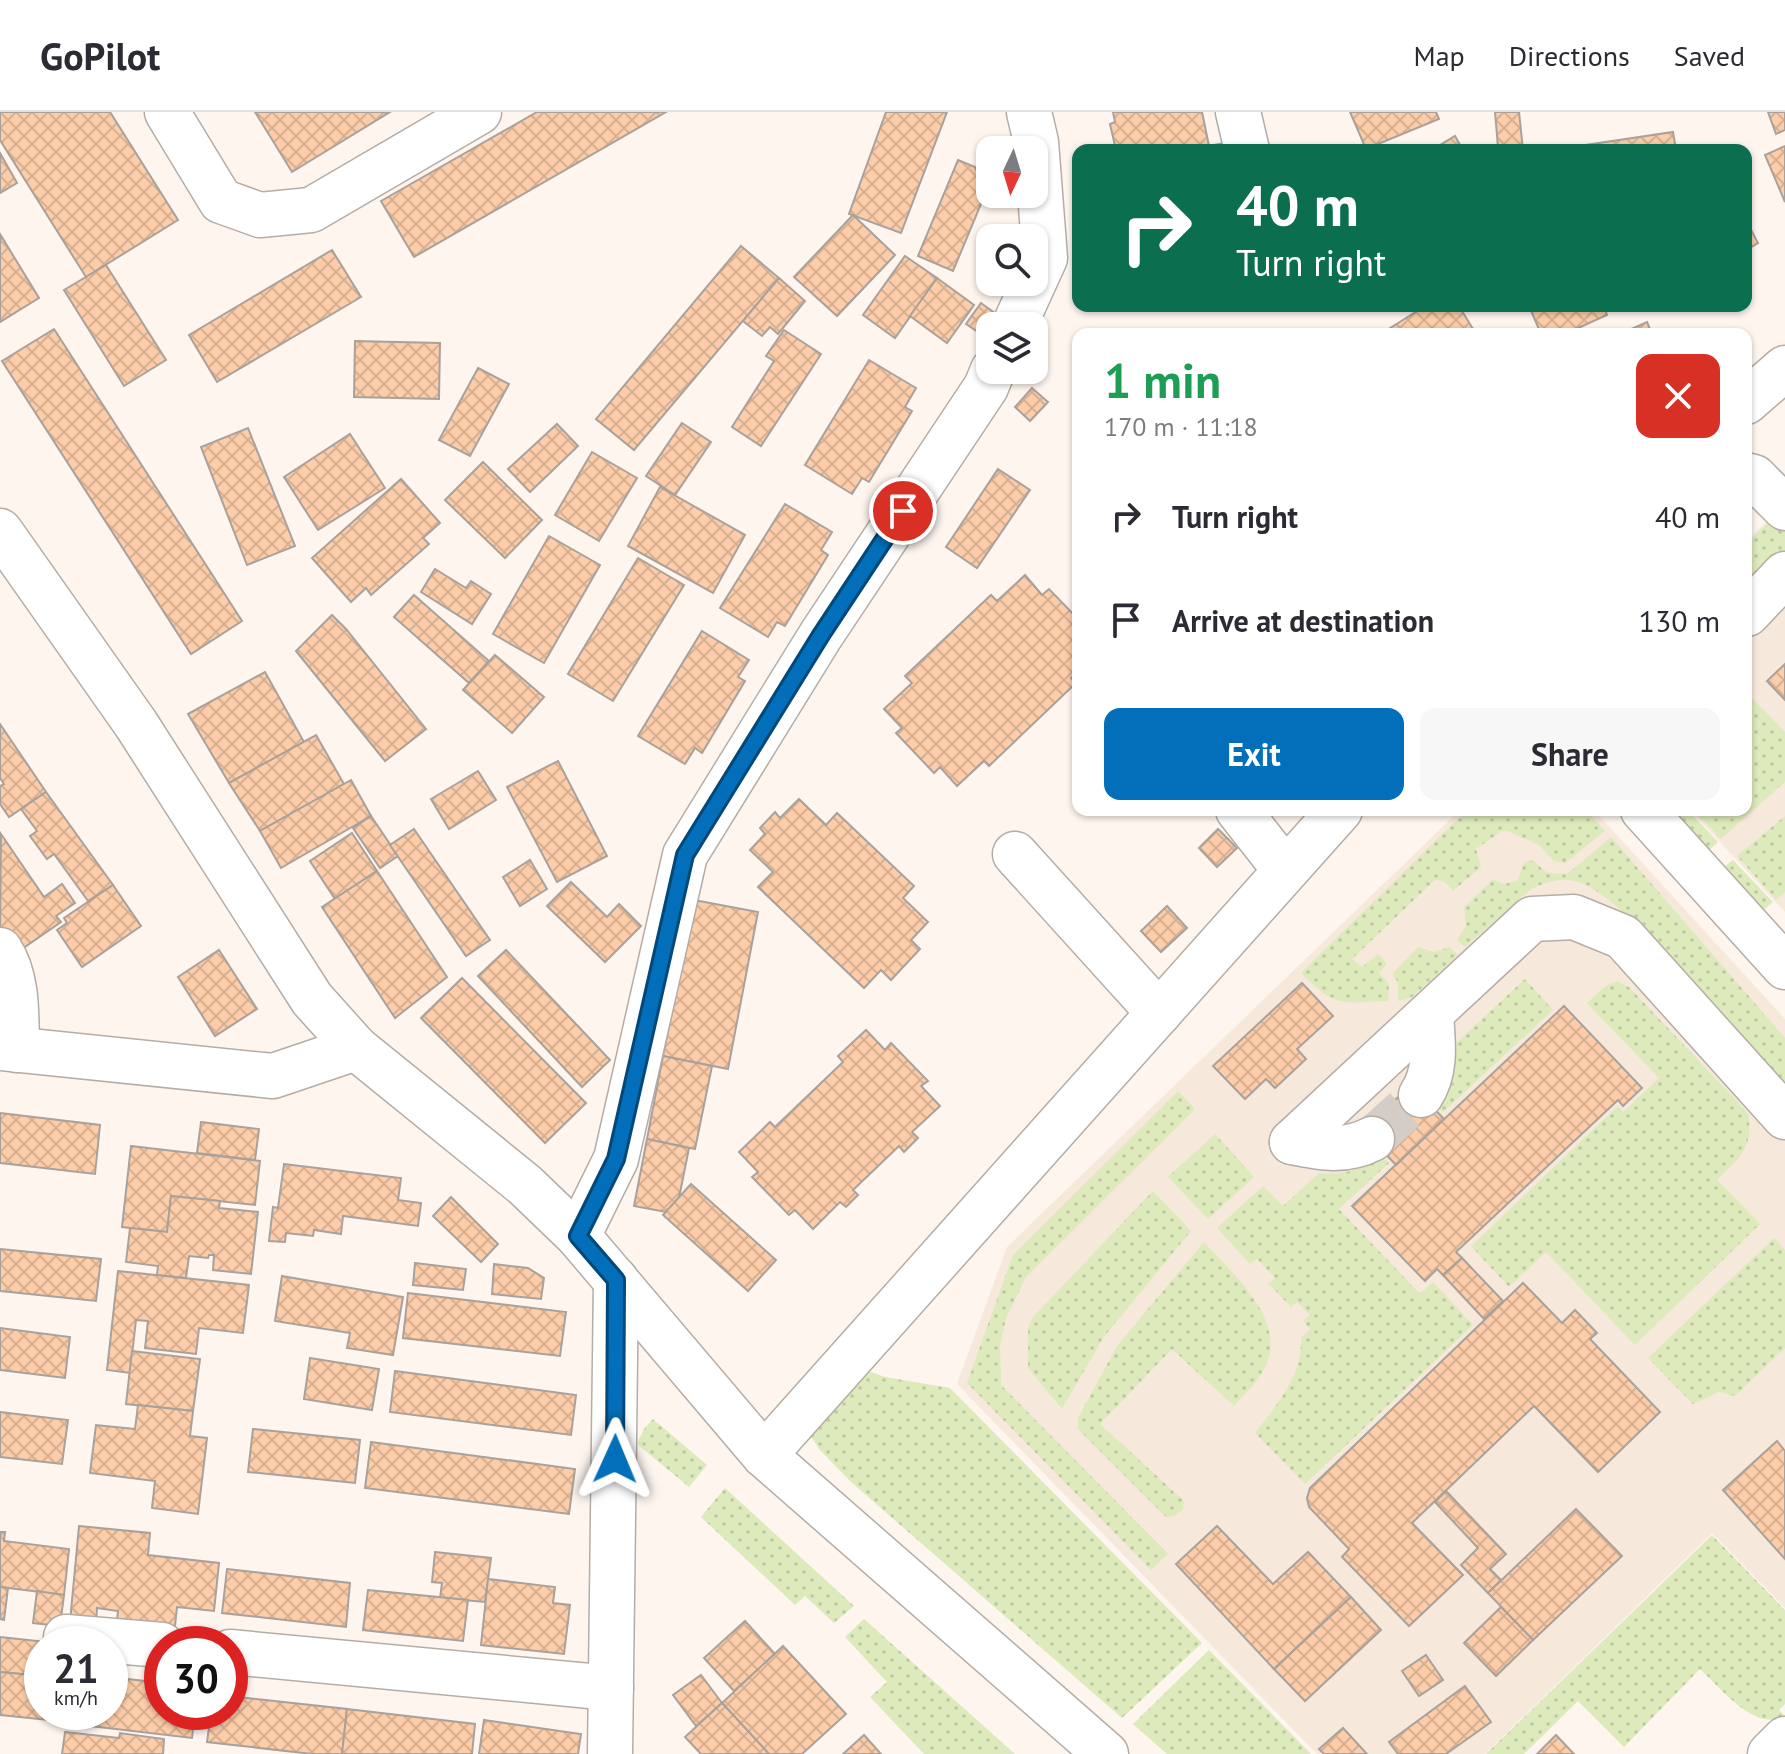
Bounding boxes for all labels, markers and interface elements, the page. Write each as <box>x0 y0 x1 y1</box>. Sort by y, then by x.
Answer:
text: GoPilot <box>40 31 160 80</box>
text: Map <box>1414 37 1465 74</box>
text: Directions <box>1509 37 1630 74</box>
text: Saved <box>1674 37 1745 74</box>
north arrow <box>976 136 1048 208</box>
map controls <box>976 136 1048 384</box>
text: 40 m <box>1236 169 1359 241</box>
icon: right <box>1104 176 1208 280</box>
button: search <box>976 224 1048 296</box>
text: Turn right <box>1236 239 1386 286</box>
button: layers <box>976 312 1048 384</box>
text: 1 min <box>1104 349 1221 411</box>
button: close <box>1636 354 1720 438</box>
text: 170 m · 11:18 <box>1104 410 1258 443</box>
pin <box>869 477 937 545</box>
icon: arrive <box>881 489 925 533</box>
icon: right <box>1104 494 1148 538</box>
text: Turn right <box>1172 497 1298 536</box>
text: 40 m <box>1655 497 1720 536</box>
icon: arrive <box>1104 598 1148 642</box>
text: Arrive at destination <box>1172 601 1434 640</box>
text: 130 m <box>1639 601 1720 640</box>
button: Exit <box>1104 708 1404 800</box>
button: Share <box>1420 708 1720 800</box>
position arrow <box>573 1417 657 1501</box>
speed limit sign: 30 <box>144 1626 248 1730</box>
text: 21 <box>53 1642 99 1694</box>
text: km/h <box>54 1685 98 1711</box>

